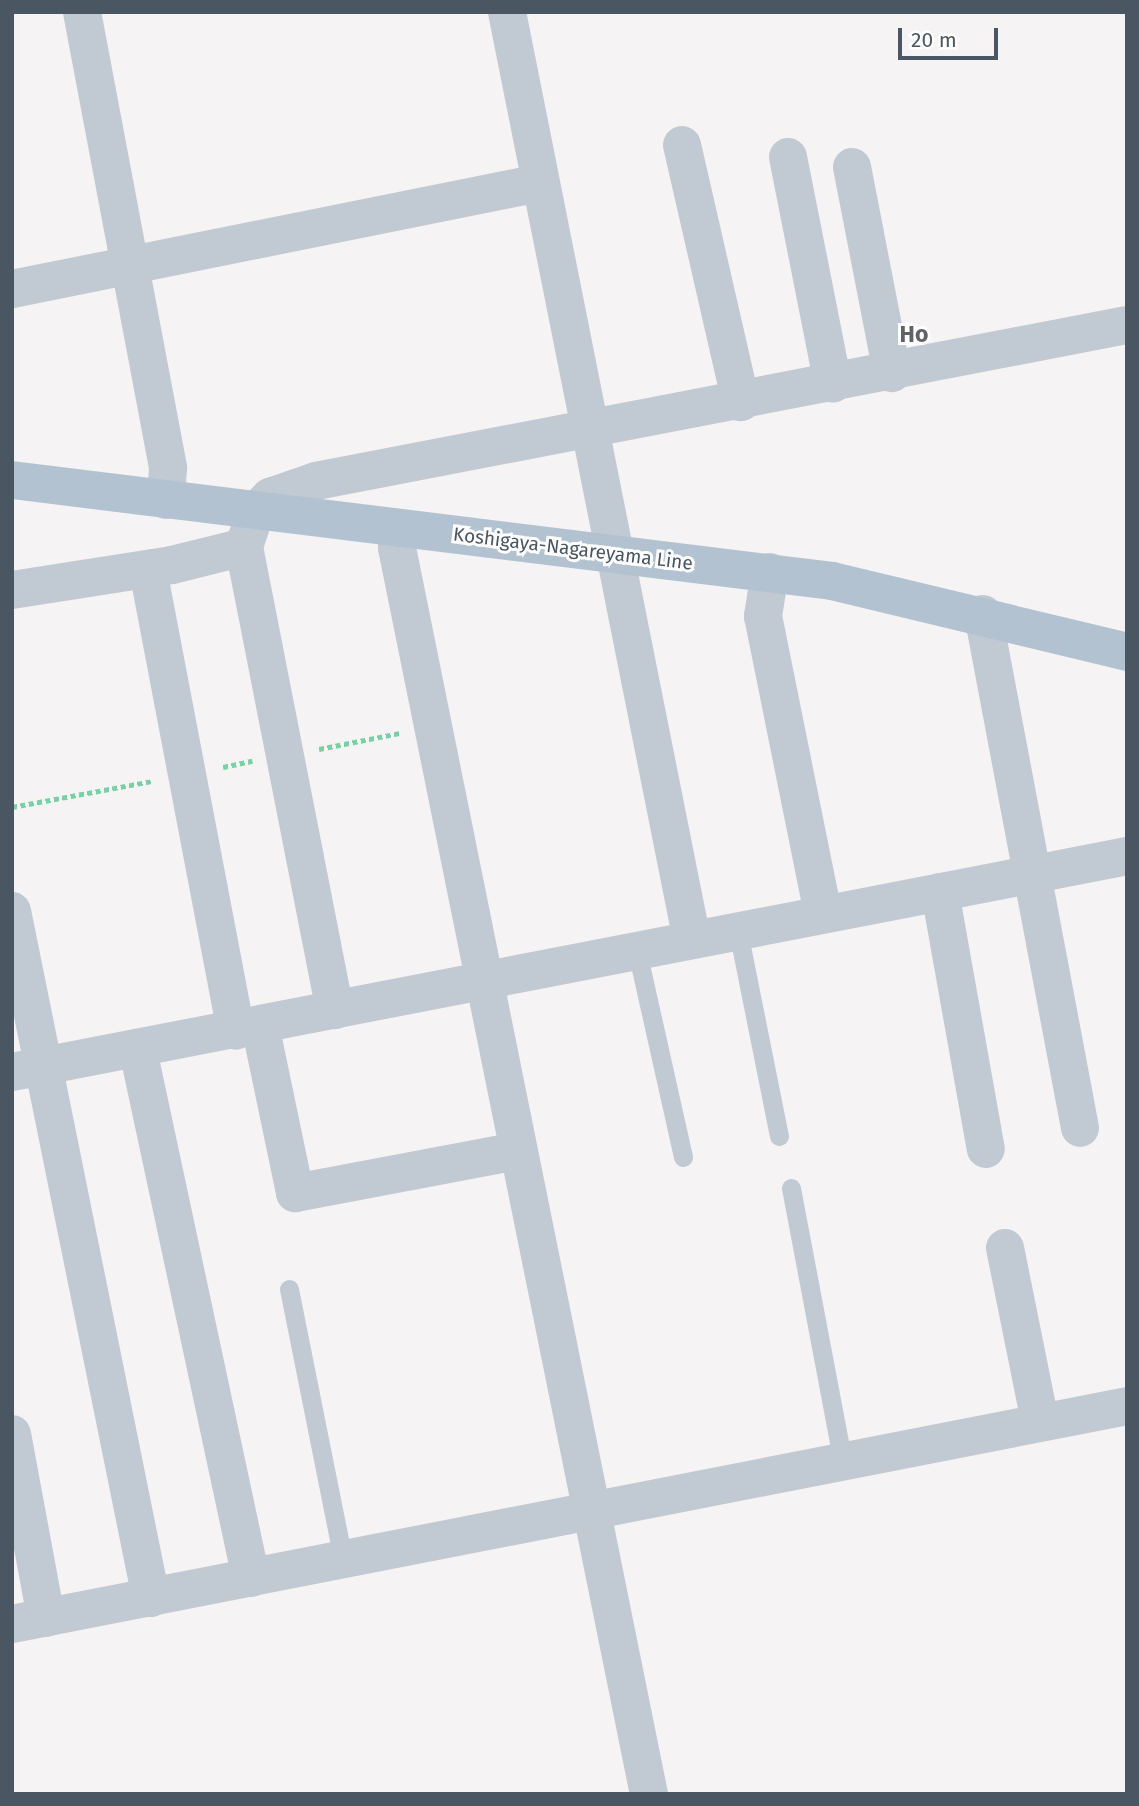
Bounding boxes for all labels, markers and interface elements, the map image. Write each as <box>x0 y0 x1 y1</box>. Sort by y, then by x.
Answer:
scale bar <box>901 14 1001 58</box>
text: 20 m <box>911 27 957 53</box>
district label: Ho <box>900 320 928 348</box>
street label: Koshigaya-Nagareyama Line <box>452 523 694 575</box>

